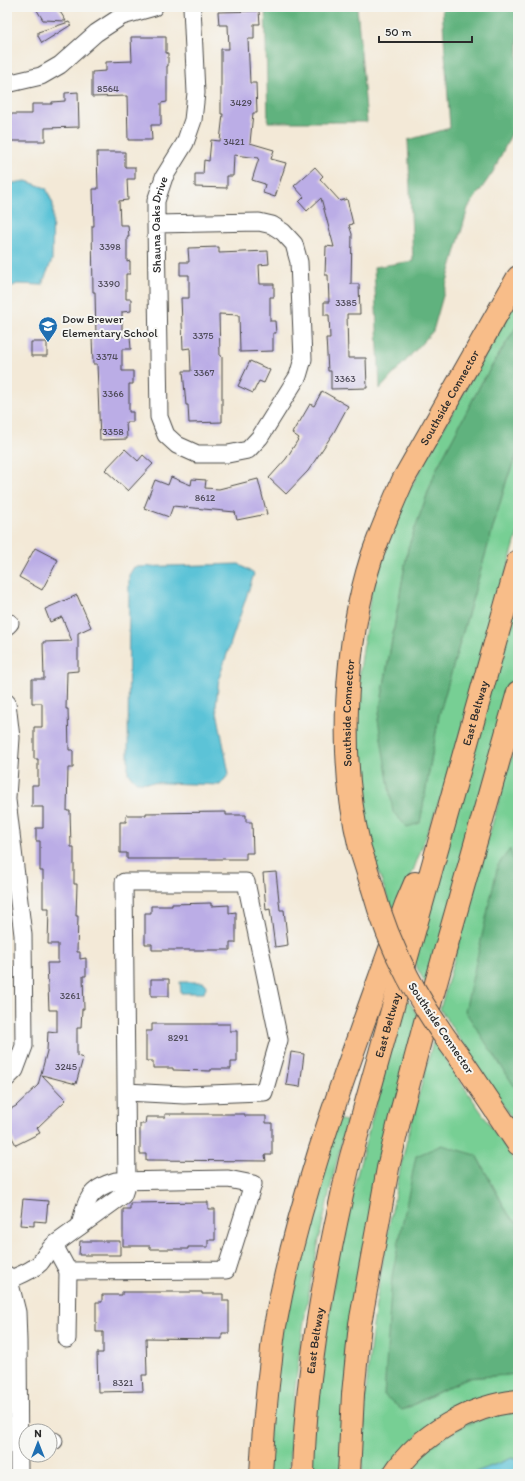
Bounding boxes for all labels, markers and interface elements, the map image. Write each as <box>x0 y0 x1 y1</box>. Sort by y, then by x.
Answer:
scale bar <box>379 18 472 44</box>
text: 50 m <box>385 25 411 39</box>
house number: 8564 <box>97 82 119 95</box>
house number: 3429 <box>230 96 252 109</box>
house number: 3421 <box>223 135 245 148</box>
street label: Shauna Oaks Drive <box>149 174 171 273</box>
house number: 3398 <box>99 240 121 253</box>
house number: 3390 <box>98 277 120 290</box>
house number: 3385 <box>335 296 357 309</box>
place label: Dow Brewer Elementary School <box>62 312 158 340</box>
school or university icon: Dow Brewer Elementary School <box>37 315 59 343</box>
house number: 3375 <box>192 329 214 342</box>
street label: Southside Connector <box>417 347 482 448</box>
house number: 3374 <box>96 350 118 363</box>
house number: 3367 <box>193 366 215 379</box>
house number: 3363 <box>334 372 356 385</box>
house number: 3366 <box>102 387 124 400</box>
house number: 3358 <box>102 425 124 438</box>
house number: 8612 <box>195 491 216 504</box>
street label: Southside Connector <box>340 658 358 767</box>
street label: East Beltway <box>460 679 491 747</box>
street label: Southside Connector <box>405 980 477 1077</box>
house number: 3261 <box>60 989 81 1002</box>
street label: East Beltway <box>372 991 404 1059</box>
house number: 8291 <box>168 1031 189 1044</box>
house number: 3245 <box>55 1060 77 1073</box>
street label: East Beltway <box>304 1306 327 1375</box>
house number: 8321 <box>113 1376 134 1389</box>
north arrow <box>18 1423 58 1463</box>
text: N <box>34 1427 42 1440</box>

